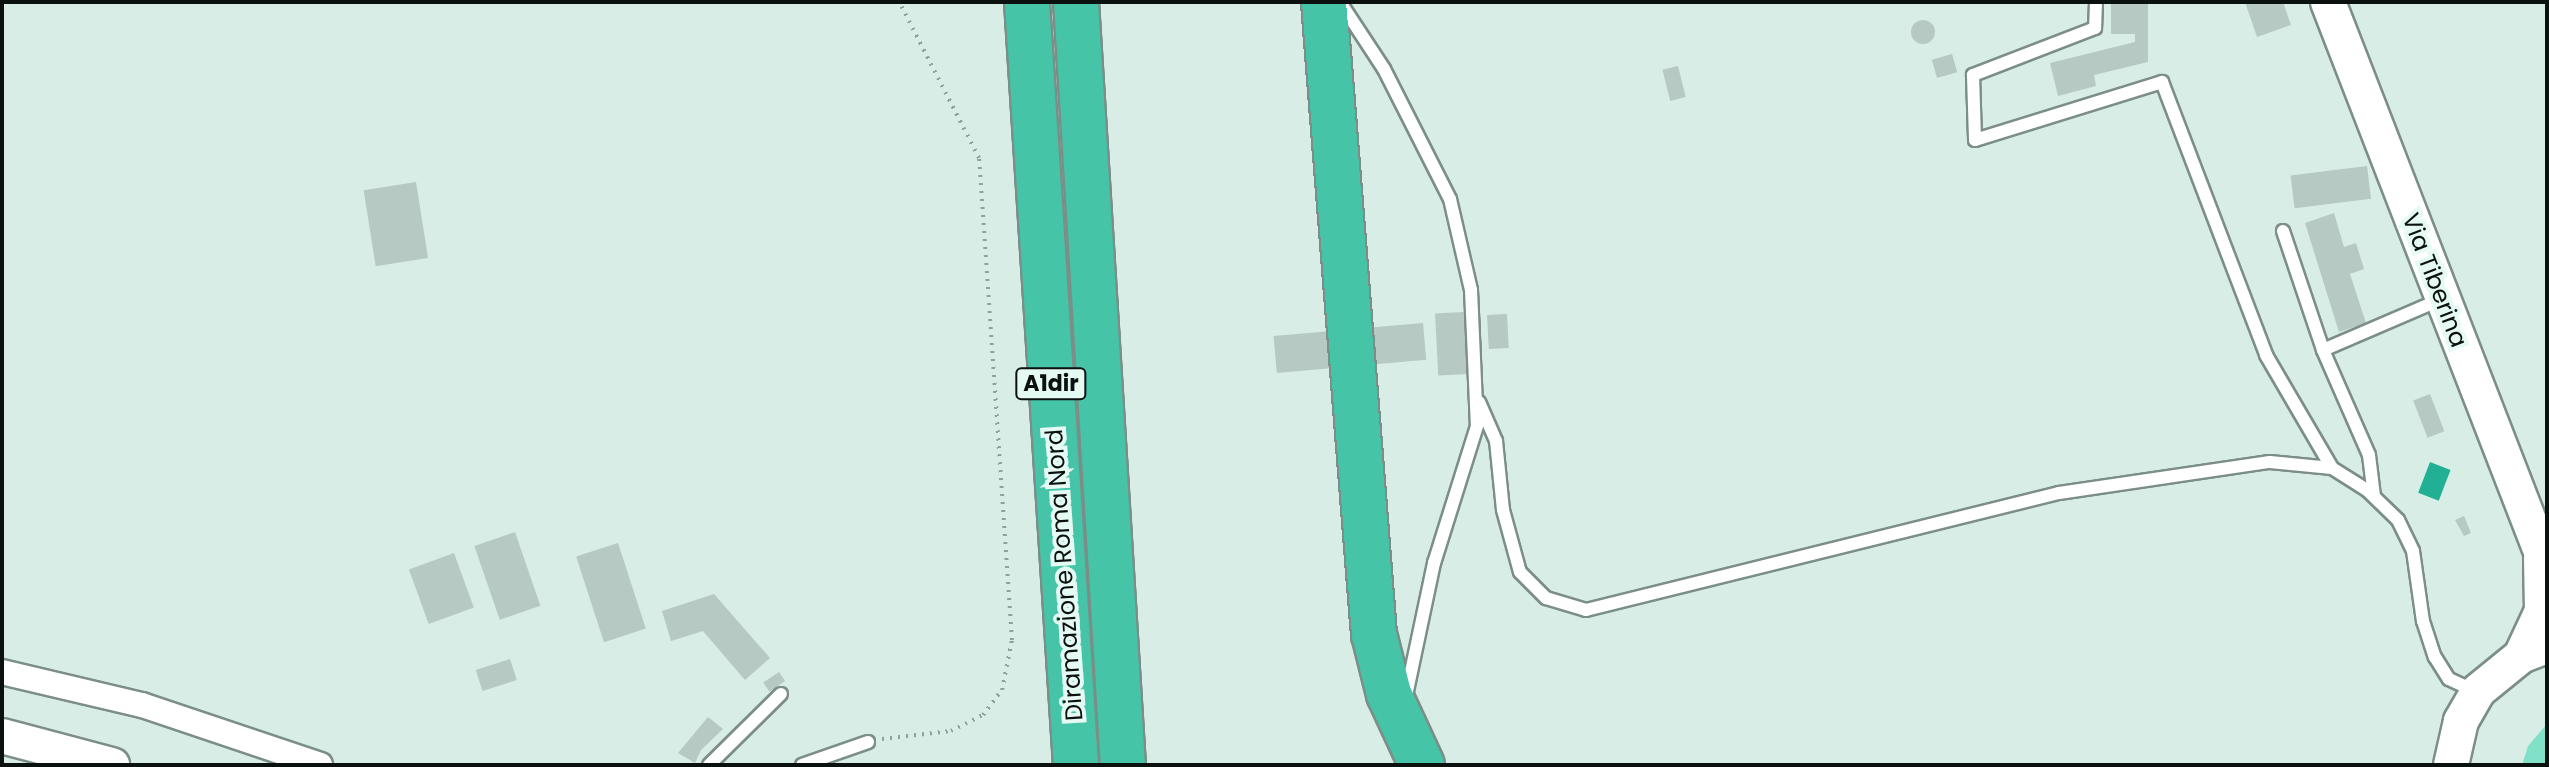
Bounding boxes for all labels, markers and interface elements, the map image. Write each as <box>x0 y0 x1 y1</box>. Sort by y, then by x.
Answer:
street label: Via Tiberina <box>2396 209 2474 351</box>
road number: A1dir <box>1015 366 1087 402</box>
street label: Diramazione Roma Nord <box>1039 428 1089 722</box>

